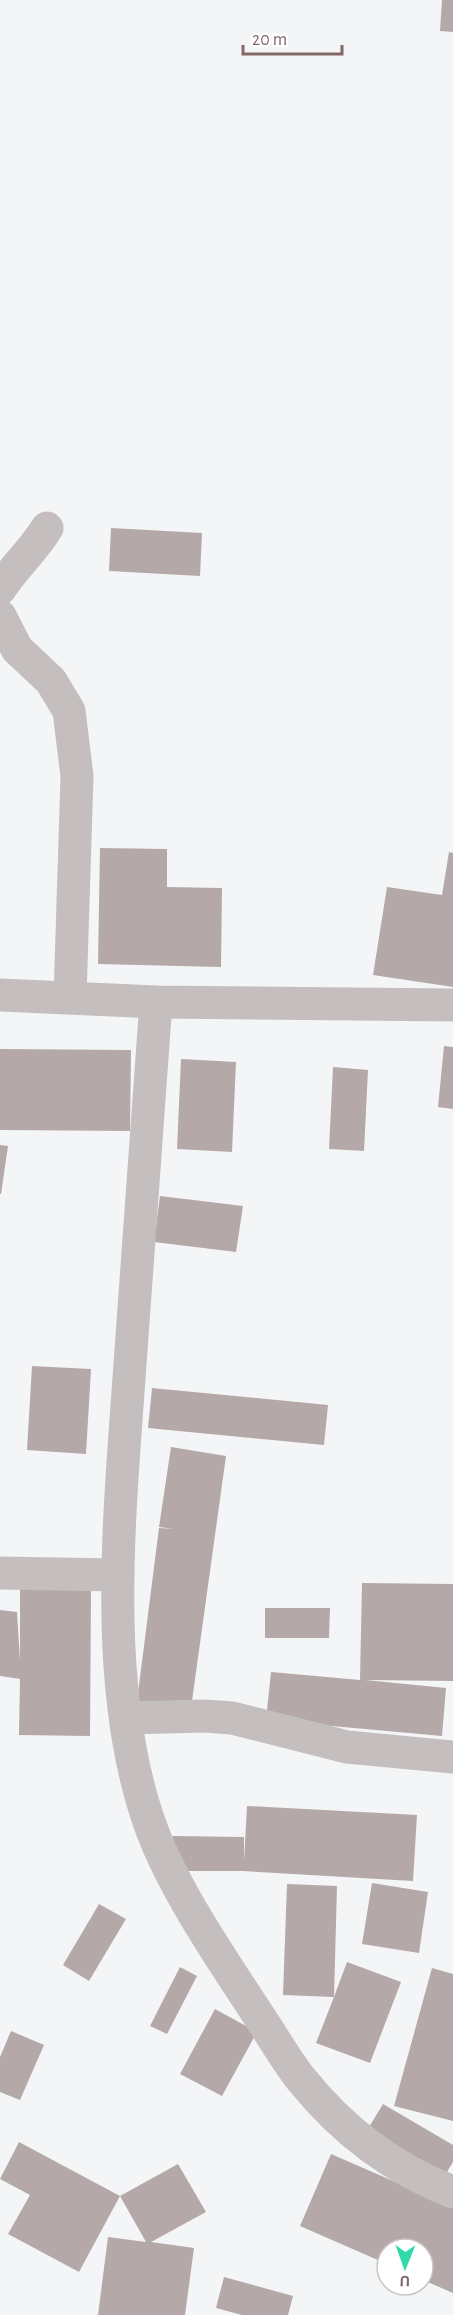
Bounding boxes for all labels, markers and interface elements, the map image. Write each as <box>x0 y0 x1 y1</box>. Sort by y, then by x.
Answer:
scale bar <box>243 18 342 56</box>
text: 20 m <box>252 31 287 49</box>
north arrow <box>375 2237 435 2297</box>
text: U <box>400 2273 410 2289</box>

